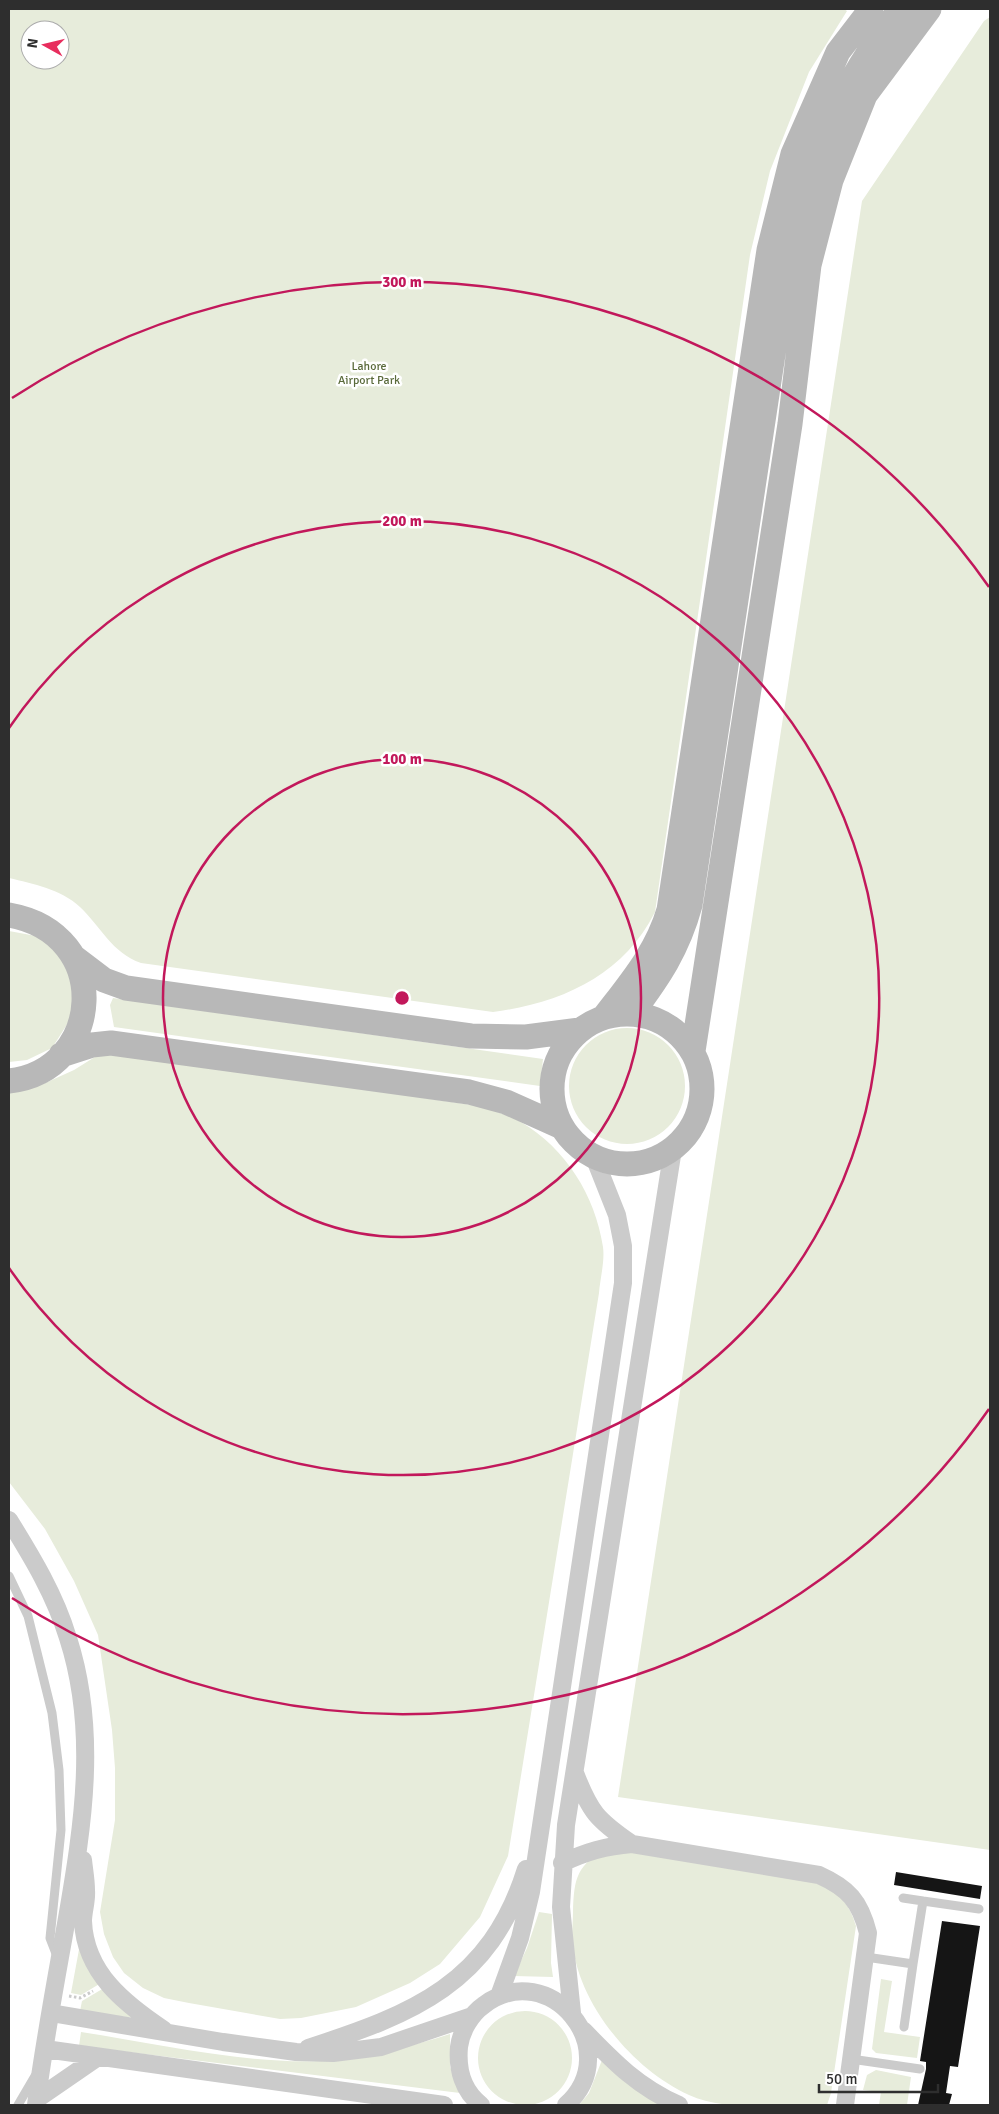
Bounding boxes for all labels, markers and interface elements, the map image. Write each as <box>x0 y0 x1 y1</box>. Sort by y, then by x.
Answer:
north arrow <box>20 20 70 70</box>
text: N <box>24 37 42 49</box>
text: 300 m <box>382 273 422 291</box>
park label: Lahore Airport Park <box>338 359 400 388</box>
text: 200 m <box>382 512 422 530</box>
text: 100 m <box>382 750 422 768</box>
centre of rings <box>393 989 411 1007</box>
scale bar <box>819 2062 938 2094</box>
text: 50 m <box>826 2070 857 2088</box>

